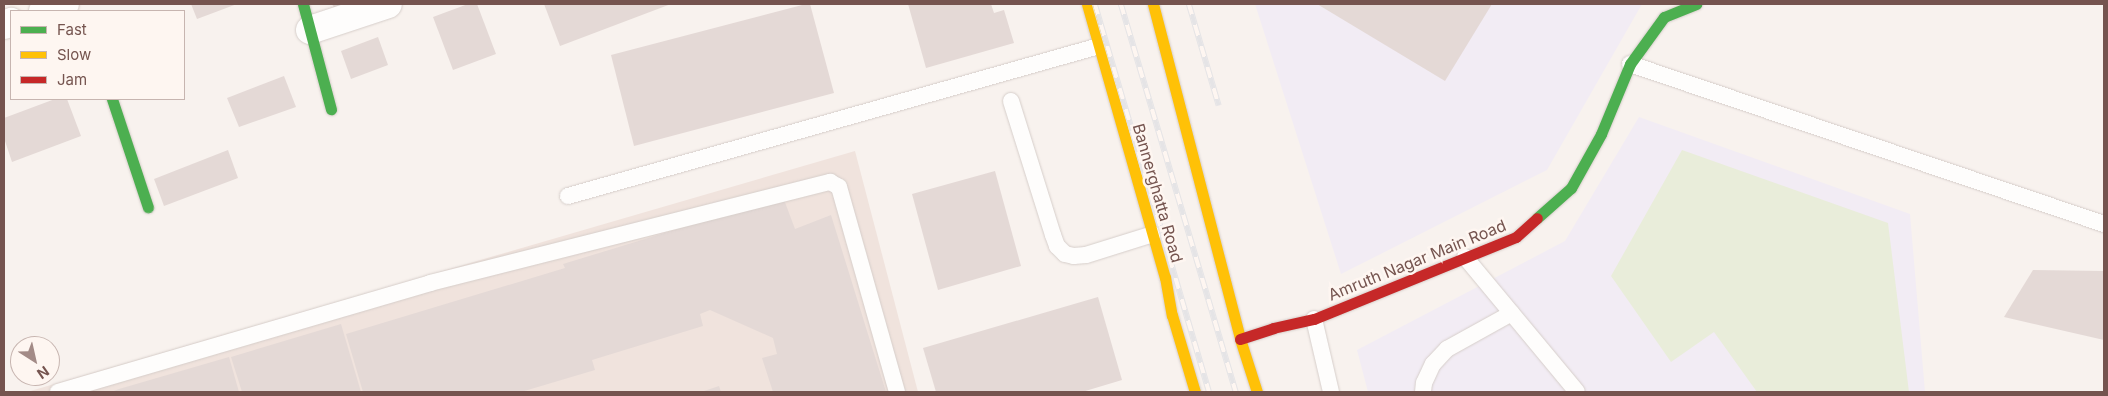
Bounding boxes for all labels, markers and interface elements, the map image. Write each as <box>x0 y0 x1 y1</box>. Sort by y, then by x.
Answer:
legend <box>10 10 185 100</box>
text: Fast <box>57 20 87 39</box>
text: Slow <box>57 45 91 64</box>
text: Jam <box>57 70 87 89</box>
street label: Bannerghatta Road <box>1129 121 1187 265</box>
street label: Amruth Nagar Main Road <box>1325 216 1509 304</box>
north arrow <box>10 336 60 386</box>
text: N <box>34 363 53 383</box>

